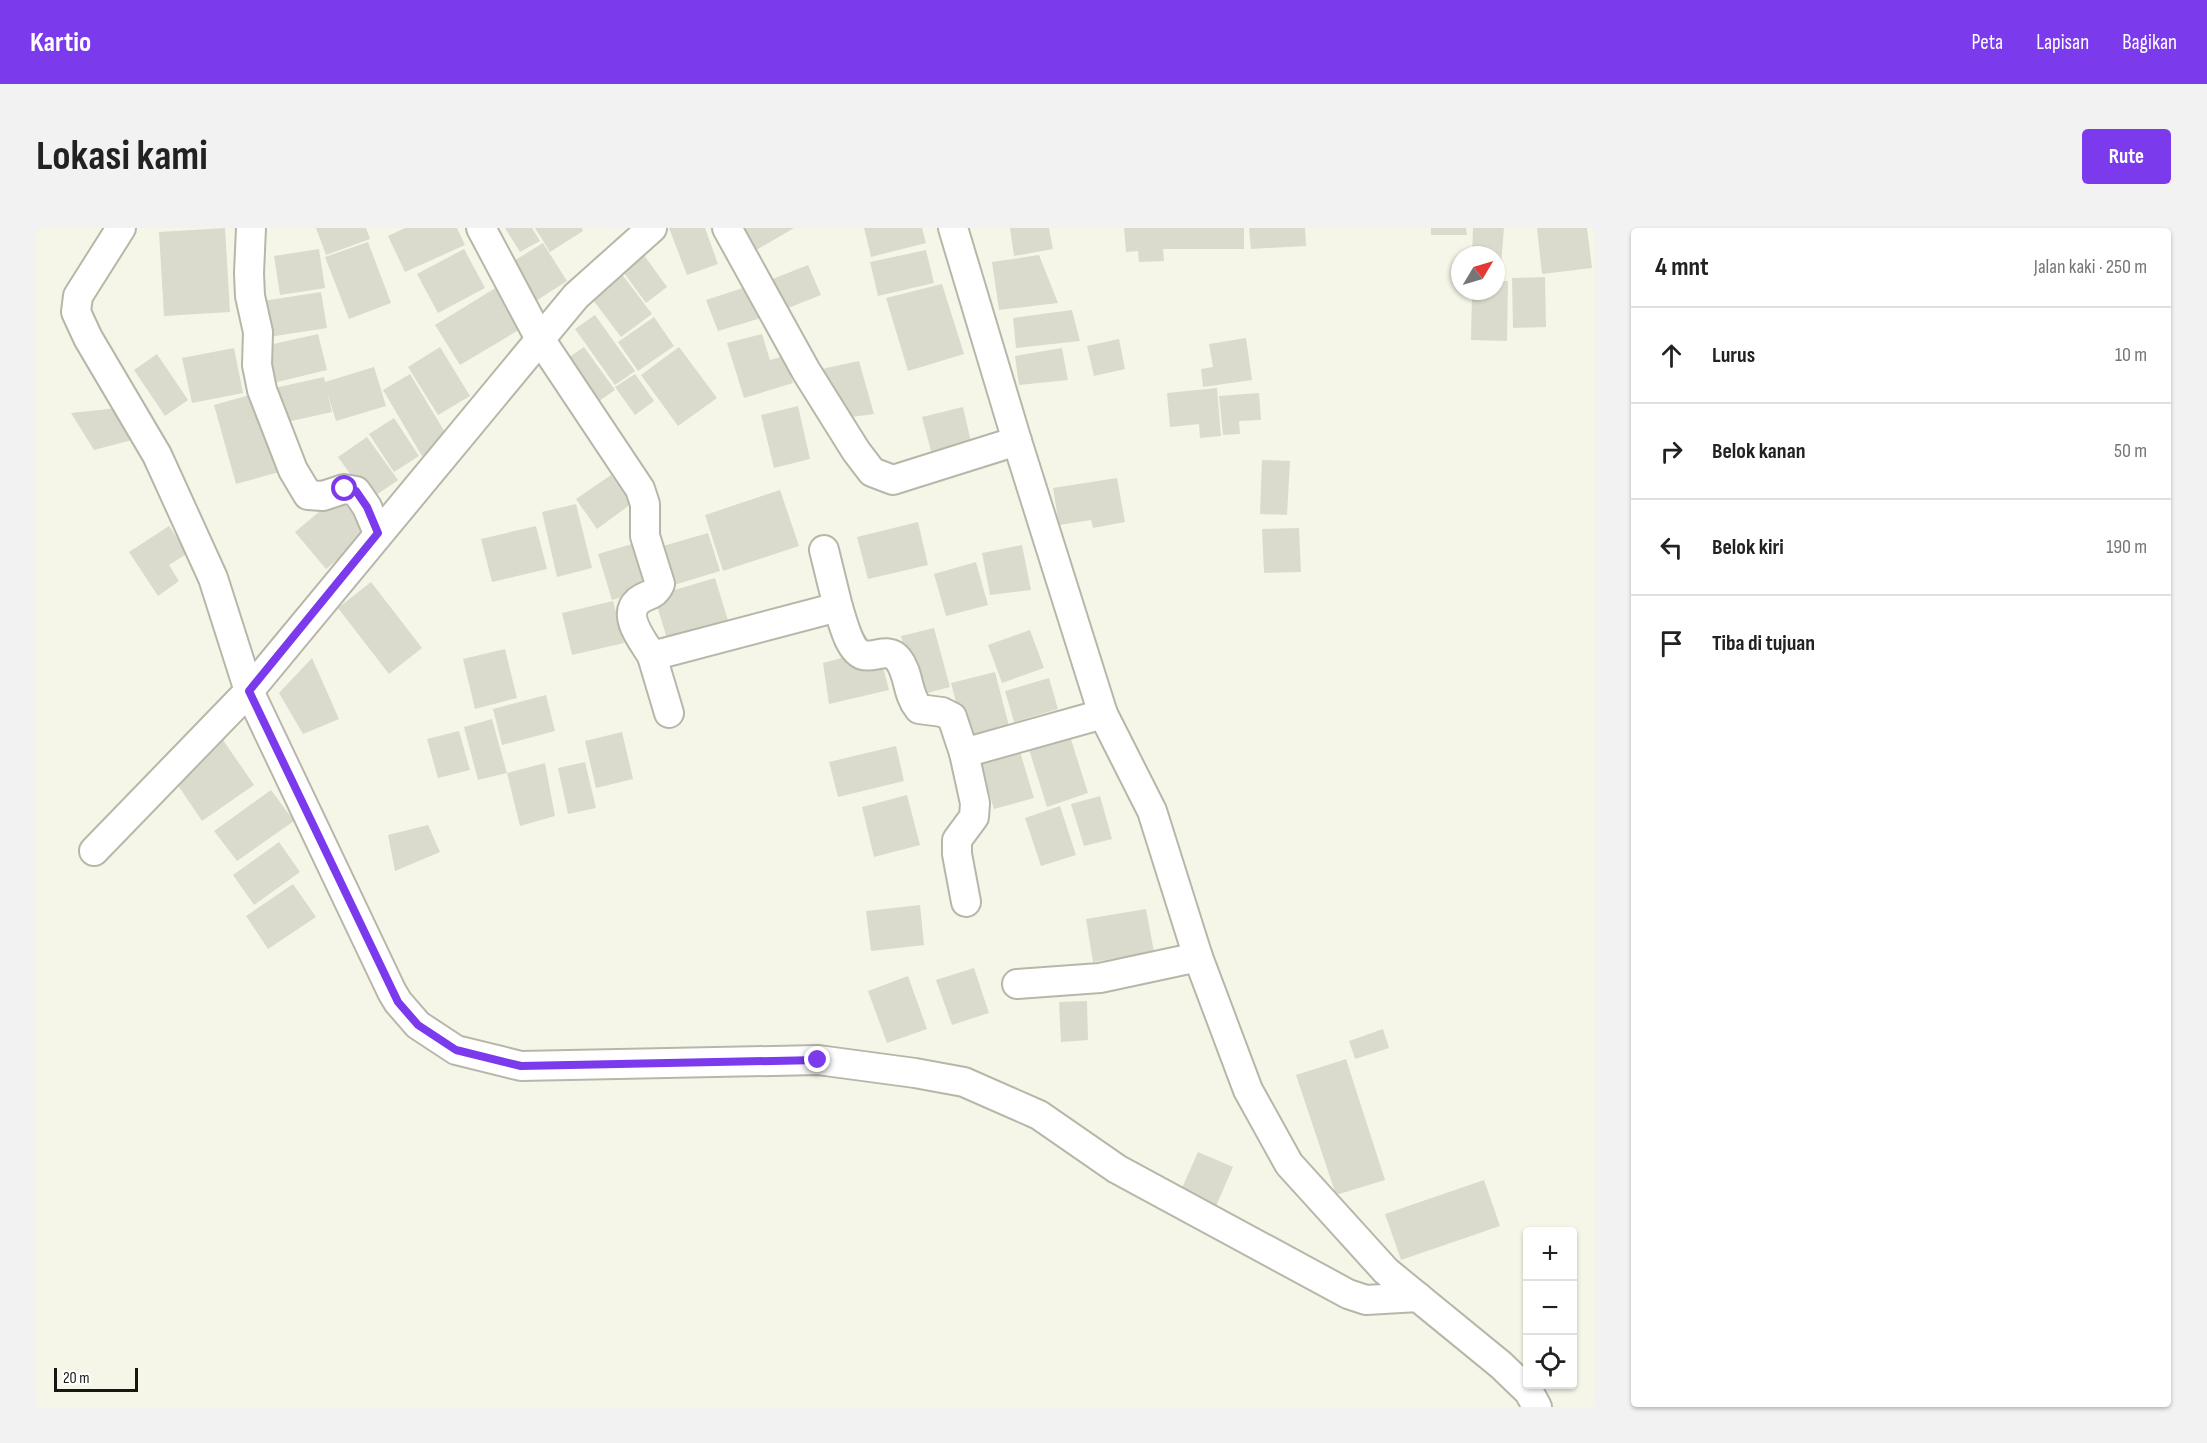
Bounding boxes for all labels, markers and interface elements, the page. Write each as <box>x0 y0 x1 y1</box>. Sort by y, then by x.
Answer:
text: Kartio <box>30 26 91 59</box>
text: Peta <box>1972 30 2003 55</box>
text: Lapisan <box>2036 30 2089 55</box>
text: Bagikan <box>2122 30 2177 55</box>
button: Rute <box>2082 129 2171 184</box>
text: Lokasi kami <box>36 131 208 182</box>
north arrow <box>1451 246 1505 300</box>
text: 4 mnt <box>1655 252 1709 283</box>
text: Jalan kaki · 250 m <box>2034 255 2147 279</box>
icon: ahead <box>1655 339 1688 372</box>
text: Lurus <box>1712 342 1755 369</box>
text: 10 m <box>2115 343 2147 367</box>
icon: right <box>1655 435 1688 468</box>
text: Belok kanan <box>1712 438 1805 465</box>
text: 50 m <box>2114 439 2147 463</box>
route start <box>331 475 357 501</box>
icon: left <box>1655 531 1688 564</box>
text: Belok kiri <box>1712 534 1784 561</box>
text: 190 m <box>2106 535 2147 559</box>
icon: arrive <box>1655 627 1688 660</box>
text: Tiba di tujuan <box>1712 630 1815 657</box>
route end <box>804 1046 830 1072</box>
map controls <box>1523 1227 1577 1389</box>
button: + <box>1523 1227 1577 1281</box>
button: − <box>1523 1281 1577 1335</box>
button: locate <box>1523 1335 1577 1389</box>
scale bar <box>54 1365 138 1392</box>
text: 20 m <box>63 1369 90 1388</box>

